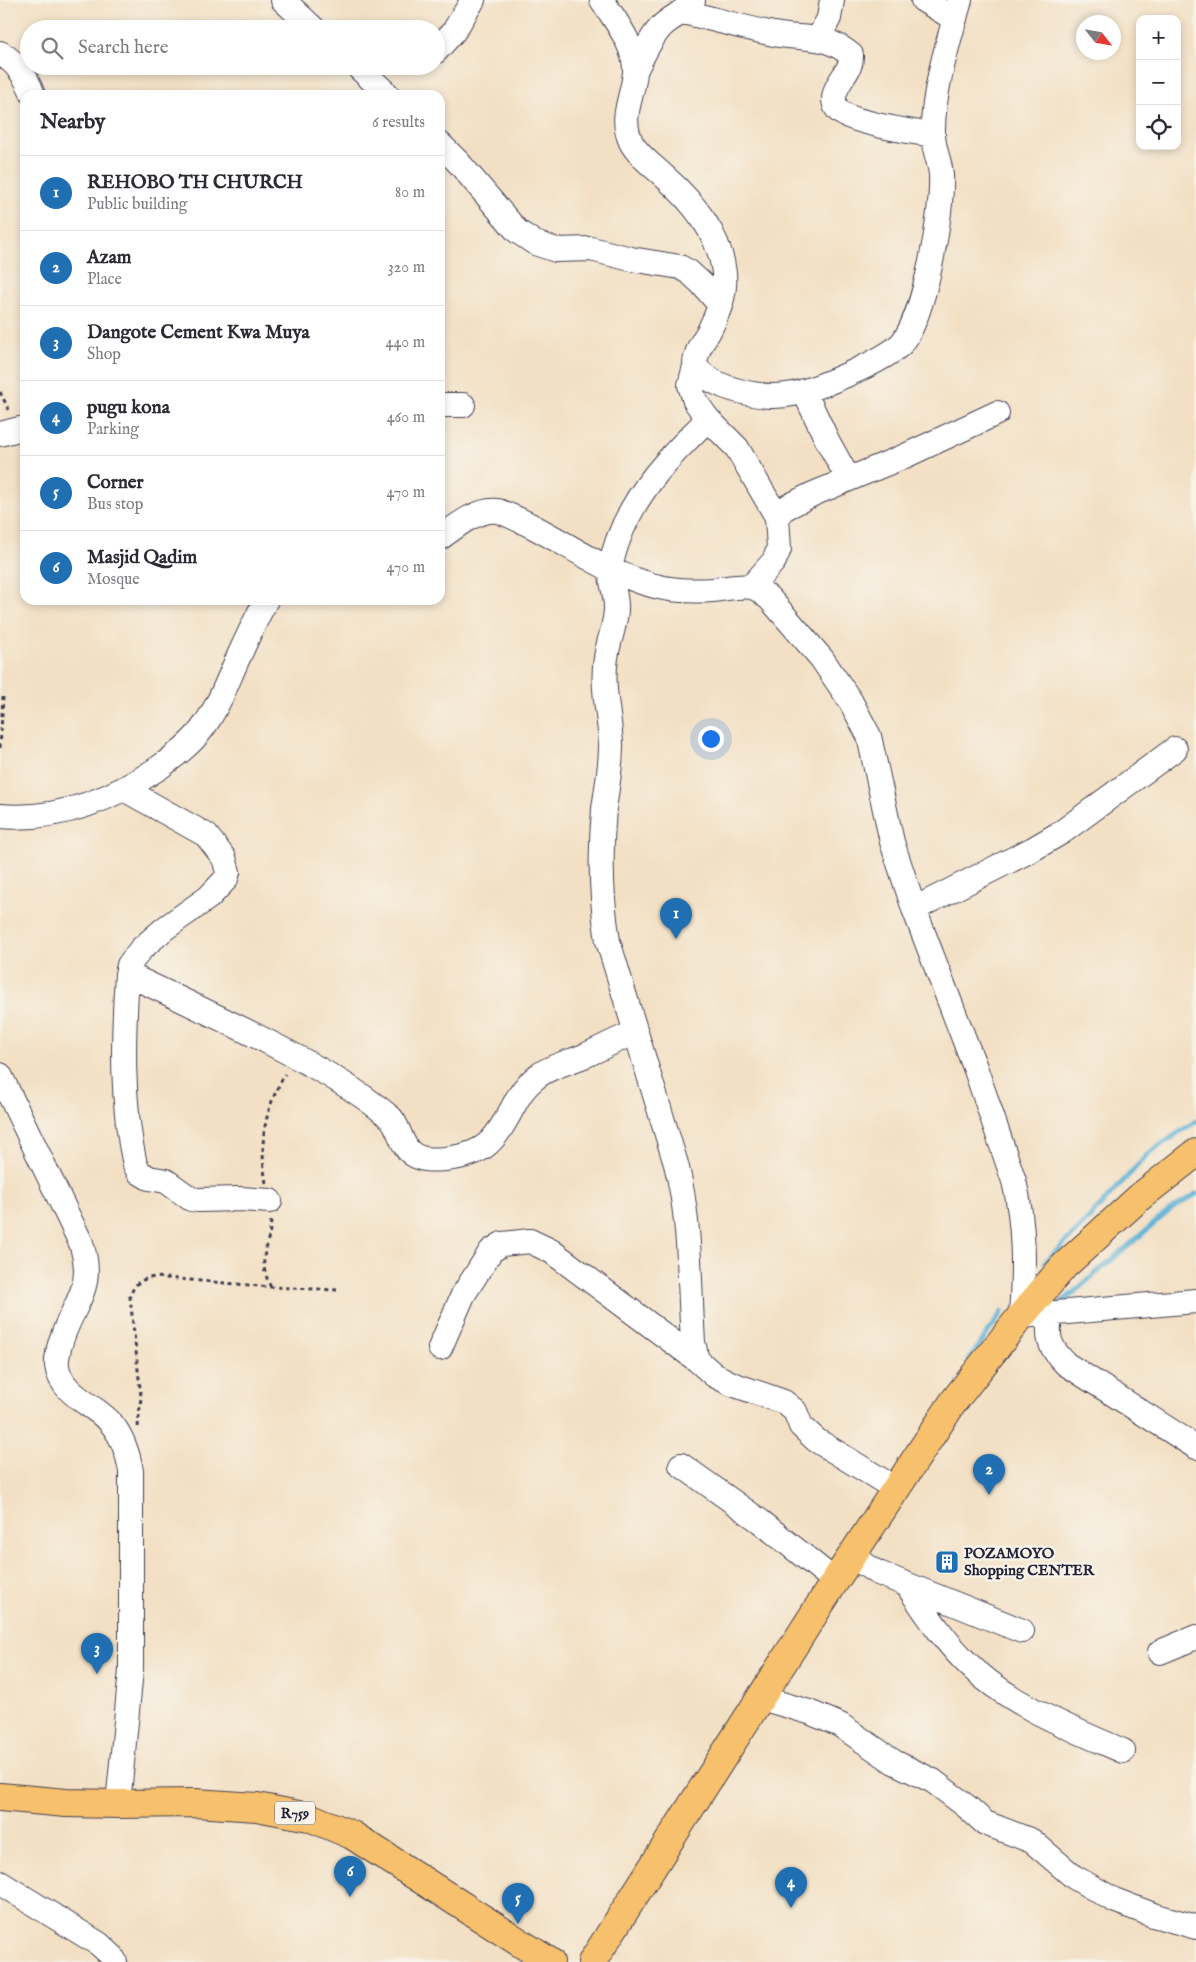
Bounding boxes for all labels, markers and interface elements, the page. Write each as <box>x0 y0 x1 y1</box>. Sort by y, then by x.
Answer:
north arrow <box>1076 15 1121 60</box>
map controls <box>1136 15 1181 150</box>
button: + <box>1136 15 1181 60</box>
search box <box>20 20 445 75</box>
icon: search <box>38 34 66 62</box>
text: Search here <box>78 36 169 60</box>
button: − <box>1136 60 1181 105</box>
button: locate <box>1136 105 1181 150</box>
text: Nearby <box>40 109 105 136</box>
text: 6 results <box>372 113 425 133</box>
text: REHOBO TH CHURCH <box>87 171 303 195</box>
text: 1 <box>53 183 59 203</box>
text: 80 m <box>395 183 425 203</box>
text: Public building <box>87 195 187 215</box>
text: Azam <box>87 246 132 270</box>
text: 2 <box>52 258 60 278</box>
text: 320 m <box>388 258 425 278</box>
text: Place <box>87 270 122 290</box>
text: Dangote Cement Kwa Muya <box>87 321 310 345</box>
text: 3 <box>53 333 59 353</box>
text: 440 m <box>386 333 425 353</box>
text: Shop <box>87 345 121 365</box>
text: pugu kona <box>87 396 170 420</box>
text: 4 <box>52 408 60 428</box>
text: 460 m <box>387 408 425 428</box>
text: Parking <box>87 420 139 440</box>
text: Corner <box>87 471 144 495</box>
text: 5 <box>53 483 59 503</box>
text: 470 m <box>386 483 425 503</box>
text: Bus stop <box>87 495 143 515</box>
text: Masjid Qadim <box>87 546 197 570</box>
text: 6 <box>53 558 59 578</box>
text: 470 m <box>386 558 425 578</box>
text: Mosque <box>87 570 140 590</box>
your location <box>698 726 724 752</box>
pin: 1 <box>660 898 692 939</box>
pin: 2 <box>973 1454 1005 1495</box>
place label: POZAMOYO Shopping CENTER <box>964 1544 1096 1580</box>
building icon: POZAMOYO Shopping CENTER <box>934 1549 960 1575</box>
pin: 3 <box>81 1633 113 1674</box>
road number: R759 <box>275 1802 315 1825</box>
pin: 6 <box>334 1856 366 1897</box>
pin: 4 <box>775 1867 807 1908</box>
pin: 5 <box>502 1883 534 1924</box>

